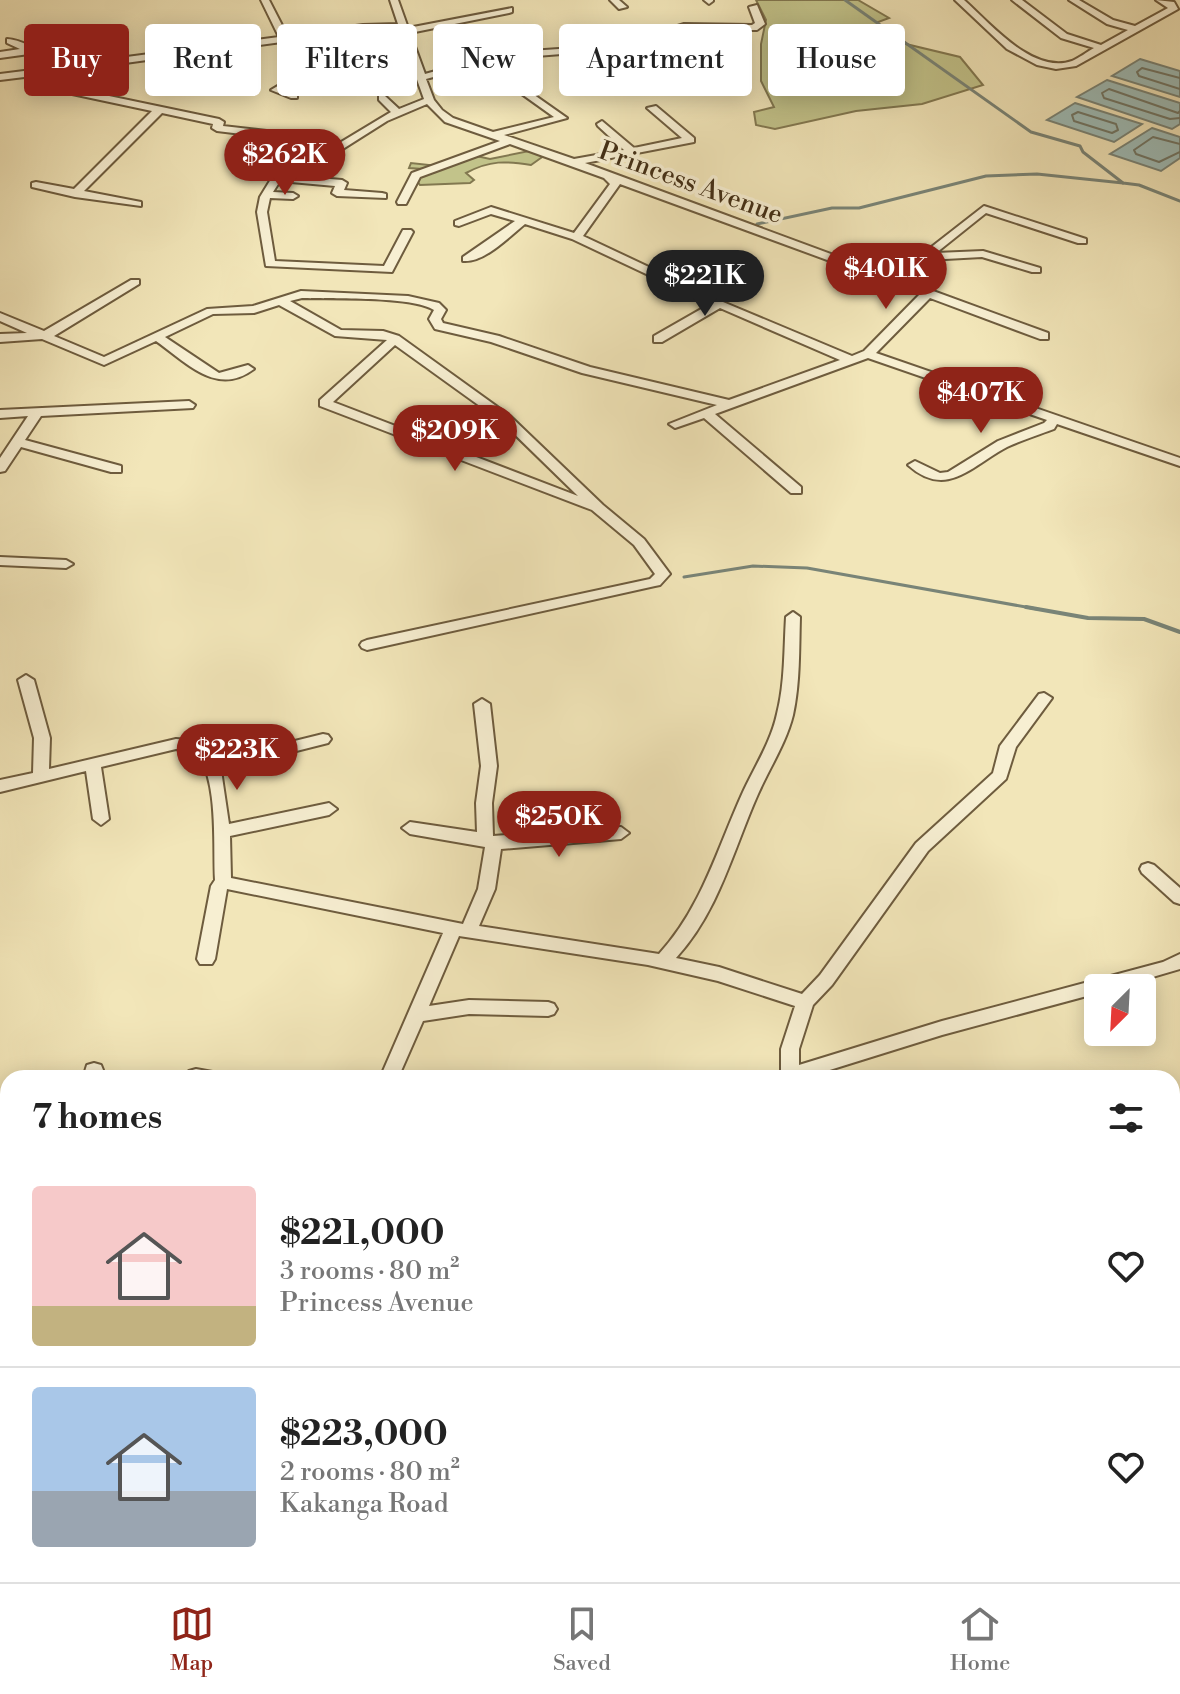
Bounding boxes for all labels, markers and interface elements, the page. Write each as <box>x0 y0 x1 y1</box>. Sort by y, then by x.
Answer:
chip: Buy <box>24 24 129 96</box>
chip: Rent <box>145 24 261 96</box>
chip: Filters <box>277 24 417 96</box>
chip: New <box>433 24 543 96</box>
chip: Apartment <box>559 24 752 96</box>
chip: House <box>768 24 905 96</box>
pin: $262K <box>229 129 341 197</box>
street label: Princess Avenue <box>594 135 787 231</box>
text: $262K <box>242 139 328 171</box>
pin: $401K <box>830 243 942 311</box>
pin: $221K <box>649 250 761 318</box>
text: $401K <box>844 253 928 285</box>
text: $221K <box>664 260 746 292</box>
pin: $407K <box>925 367 1037 435</box>
text: $407K <box>937 377 1025 409</box>
pin: $209K <box>399 405 511 473</box>
text: $209K <box>411 415 499 447</box>
pin: $223K <box>181 724 293 792</box>
text: $223K <box>195 734 279 766</box>
pin: $250K <box>503 791 615 859</box>
text: $250K <box>515 801 603 833</box>
north arrow <box>1084 974 1156 1046</box>
map controls <box>1084 974 1156 1046</box>
icon: filters <box>1104 1096 1148 1140</box>
text: 7 homes <box>32 1097 162 1139</box>
text: $221,000 <box>280 1213 444 1255</box>
icon: home <box>96 1218 192 1314</box>
icon: heart <box>1104 1244 1148 1288</box>
text: 3 rooms · 80 m² <box>280 1255 459 1287</box>
text: Princess Avenue <box>280 1287 474 1319</box>
text: $223,000 <box>280 1414 448 1456</box>
icon: home <box>96 1419 192 1515</box>
icon: heart <box>1104 1445 1148 1489</box>
text: 2 rooms · 80 m² <box>280 1456 460 1488</box>
text: Kakanga Road <box>280 1488 448 1520</box>
tab: Map <box>170 1602 214 1677</box>
tab: Saved <box>553 1602 611 1677</box>
tab: Home <box>950 1602 1010 1677</box>

